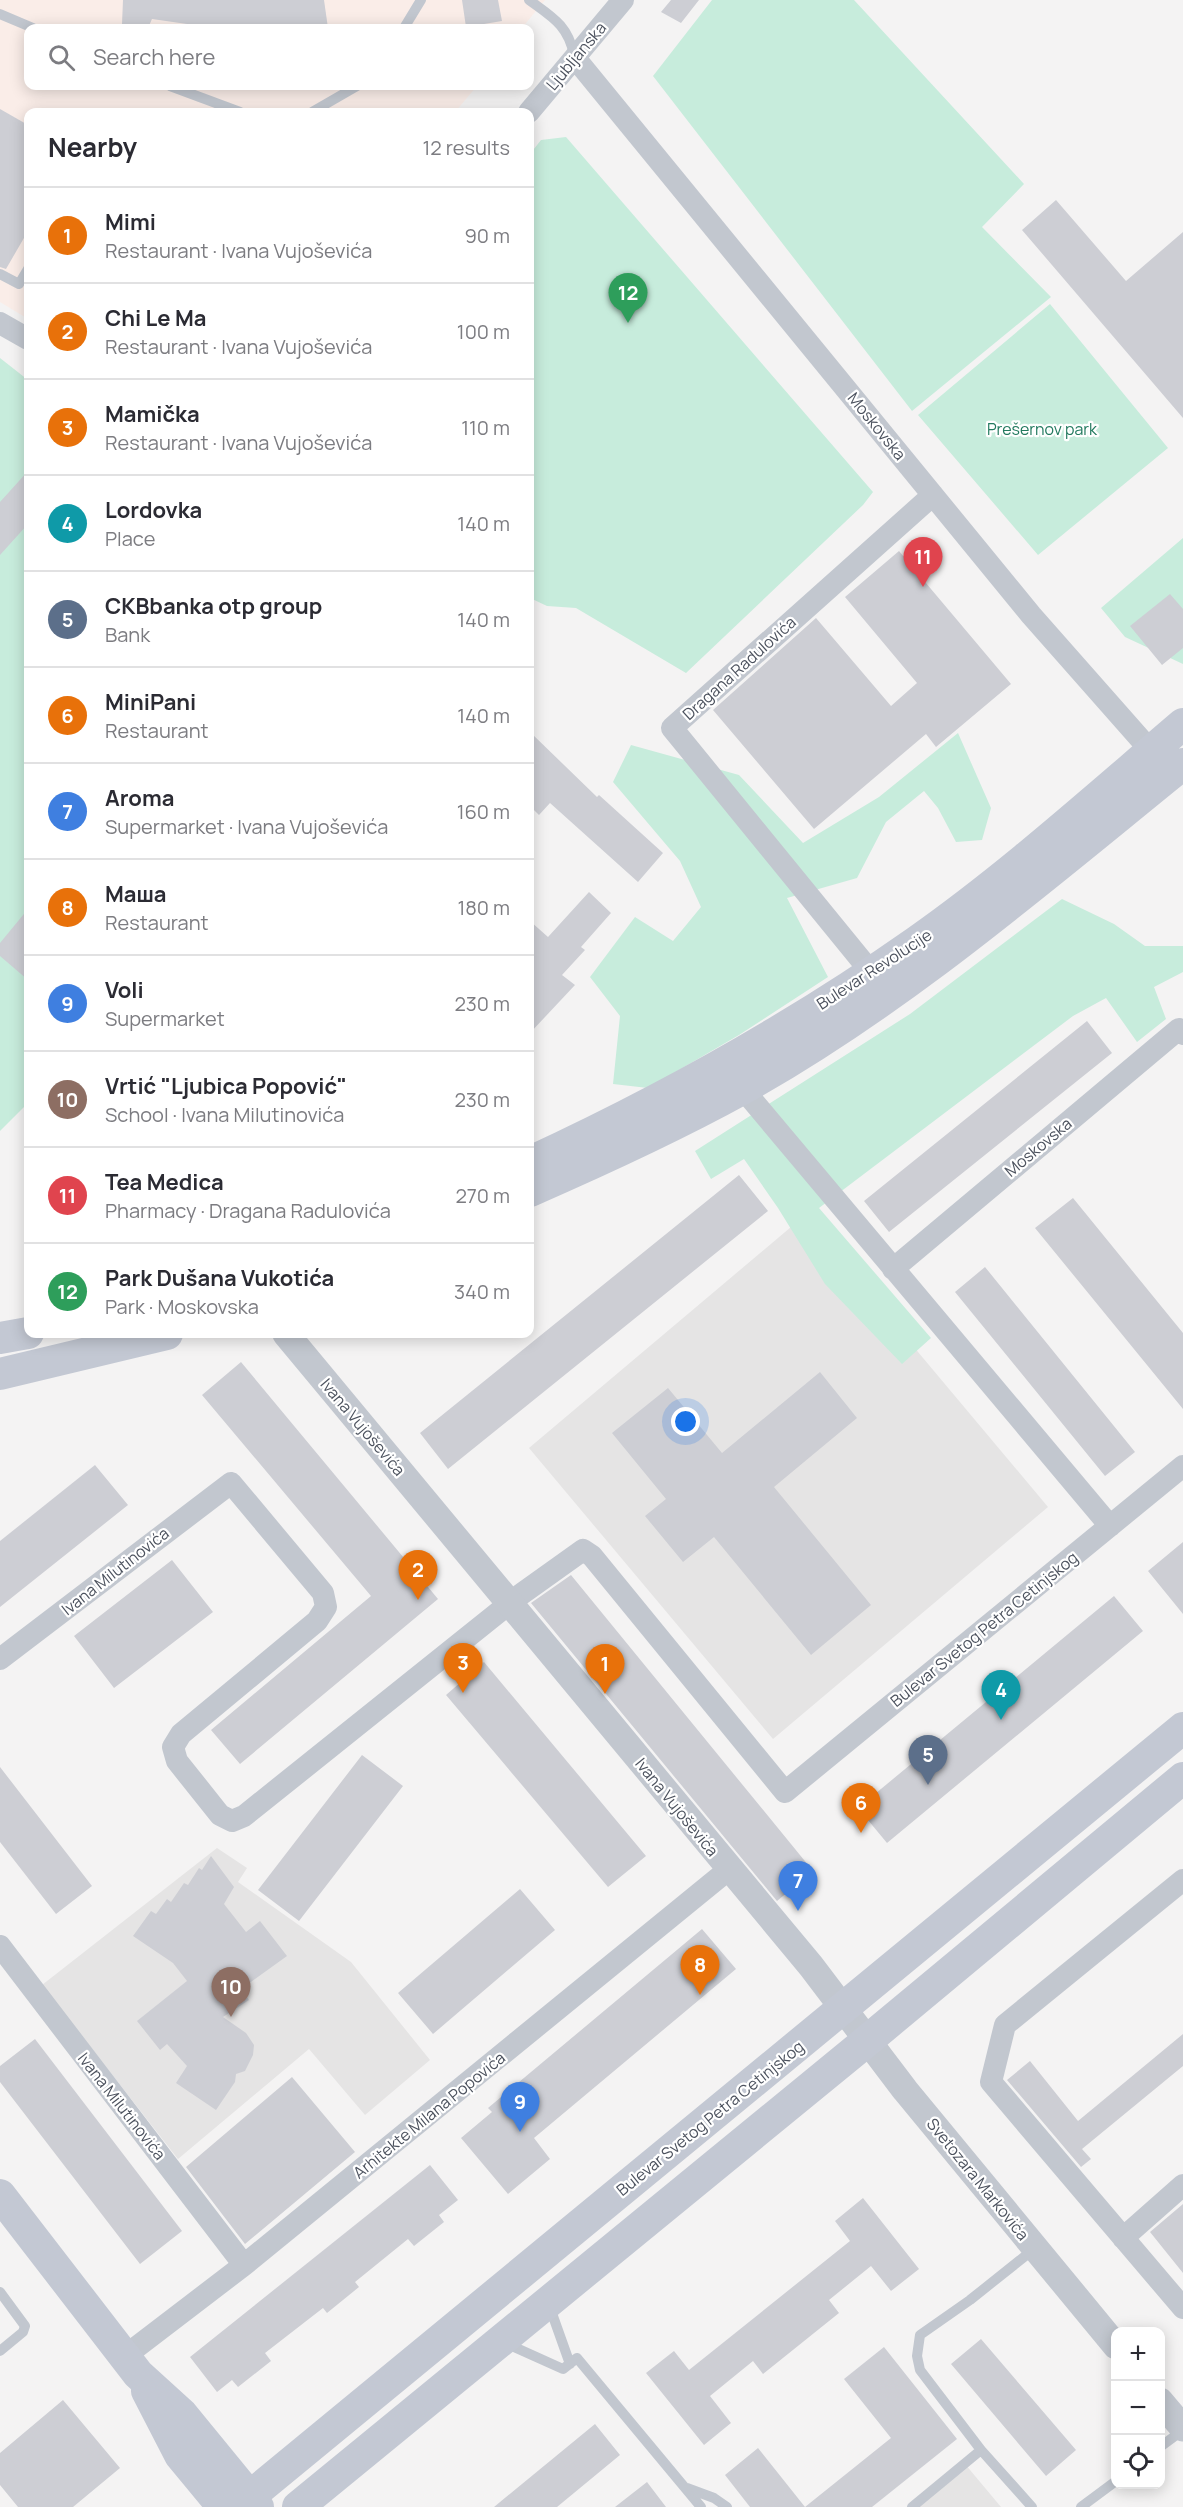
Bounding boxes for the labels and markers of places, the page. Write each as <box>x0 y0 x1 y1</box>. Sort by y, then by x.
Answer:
pin: 12 <box>608 274 648 323</box>
pin: 11 <box>904 538 942 587</box>
pin: 2 <box>398 1550 438 1600</box>
pin: 3 <box>444 1644 482 1693</box>
pin: 1 <box>586 1644 624 1694</box>
pin: 4 <box>982 1670 1020 1720</box>
pin: 5 <box>908 1736 948 1785</box>
pin: 6 <box>842 1784 880 1833</box>
pin: 7 <box>778 1862 818 1911</box>
pin: 8 <box>680 1946 720 1995</box>
pin: 10 <box>212 1968 250 2017</box>
pin: 9 <box>500 2082 540 2132</box>

